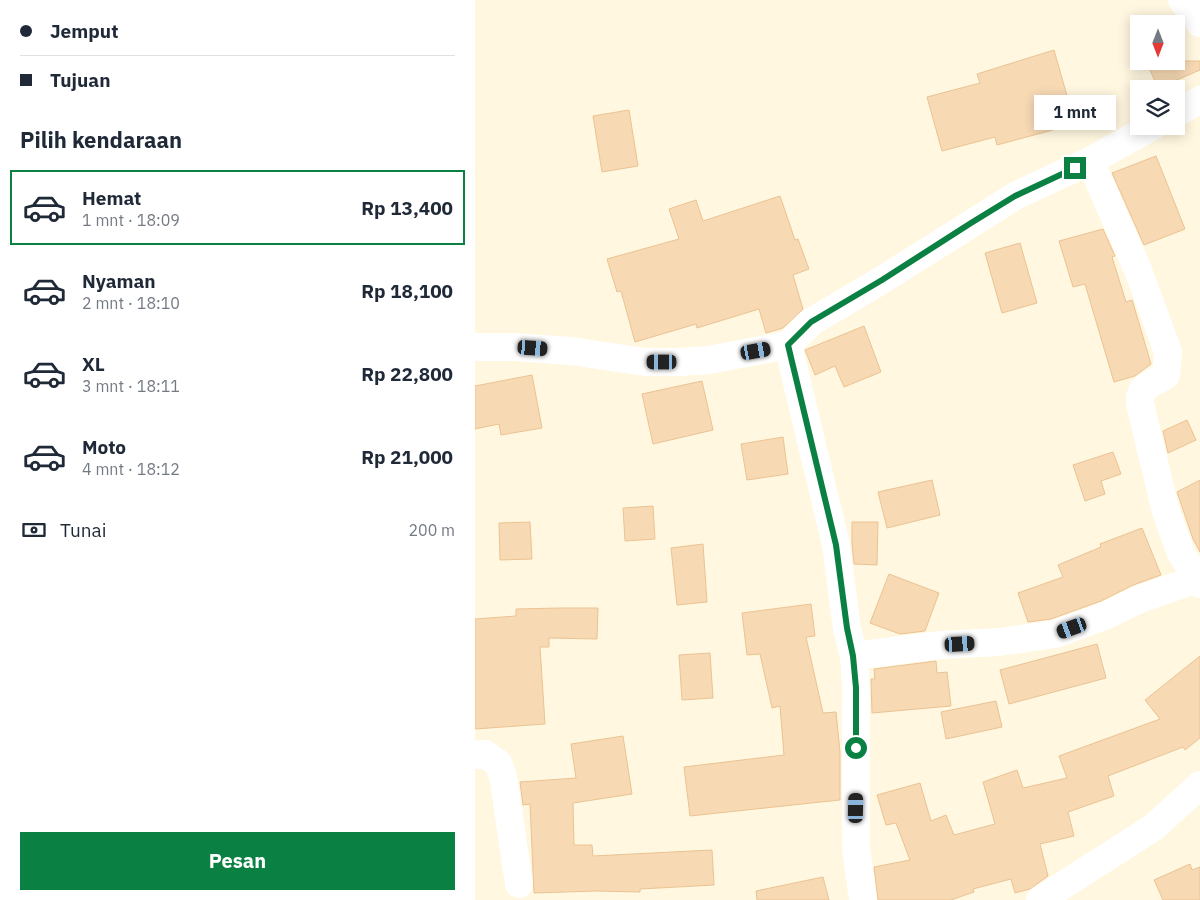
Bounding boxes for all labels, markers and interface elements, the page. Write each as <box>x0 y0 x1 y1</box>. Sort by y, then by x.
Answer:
north arrow <box>1130 15 1185 70</box>
map controls <box>1130 15 1185 135</box>
text: Jemput <box>50 19 118 43</box>
text: Tujuan <box>50 68 110 92</box>
button: layers <box>1130 80 1185 135</box>
callout: 1 mnt <box>1034 96 1116 130</box>
text: 1 mnt <box>1053 102 1097 122</box>
text: Pilih kendaraan <box>20 125 182 154</box>
route end <box>1064 157 1086 179</box>
icon: car <box>22 185 67 230</box>
text: Hemat <box>82 186 141 210</box>
text: Rp 13,400 <box>361 196 453 220</box>
text: 1 mnt · 18:09 <box>82 210 180 230</box>
icon: car <box>22 268 67 313</box>
text: Nyaman <box>82 269 156 293</box>
text: Rp 18,100 <box>361 279 453 303</box>
text: 2 mnt · 18:10 <box>82 293 180 313</box>
car <box>517 339 548 357</box>
car <box>739 341 772 361</box>
icon: car <box>22 351 67 396</box>
text: XL <box>82 352 105 376</box>
car <box>647 355 677 370</box>
text: Rp 22,800 <box>361 362 453 386</box>
text: 3 mnt · 18:11 <box>82 376 180 396</box>
icon: car <box>22 434 67 479</box>
text: Moto <box>82 435 126 459</box>
text: Rp 21,000 <box>361 445 453 469</box>
text: 4 mnt · 18:12 <box>82 459 180 479</box>
icon: cash <box>20 516 48 544</box>
text: Tunai <box>60 518 106 542</box>
text: 200 m <box>408 520 455 540</box>
car <box>1055 616 1088 640</box>
car <box>944 636 975 652</box>
route start <box>845 737 867 759</box>
car <box>848 793 863 823</box>
button: Pesan <box>20 832 455 890</box>

